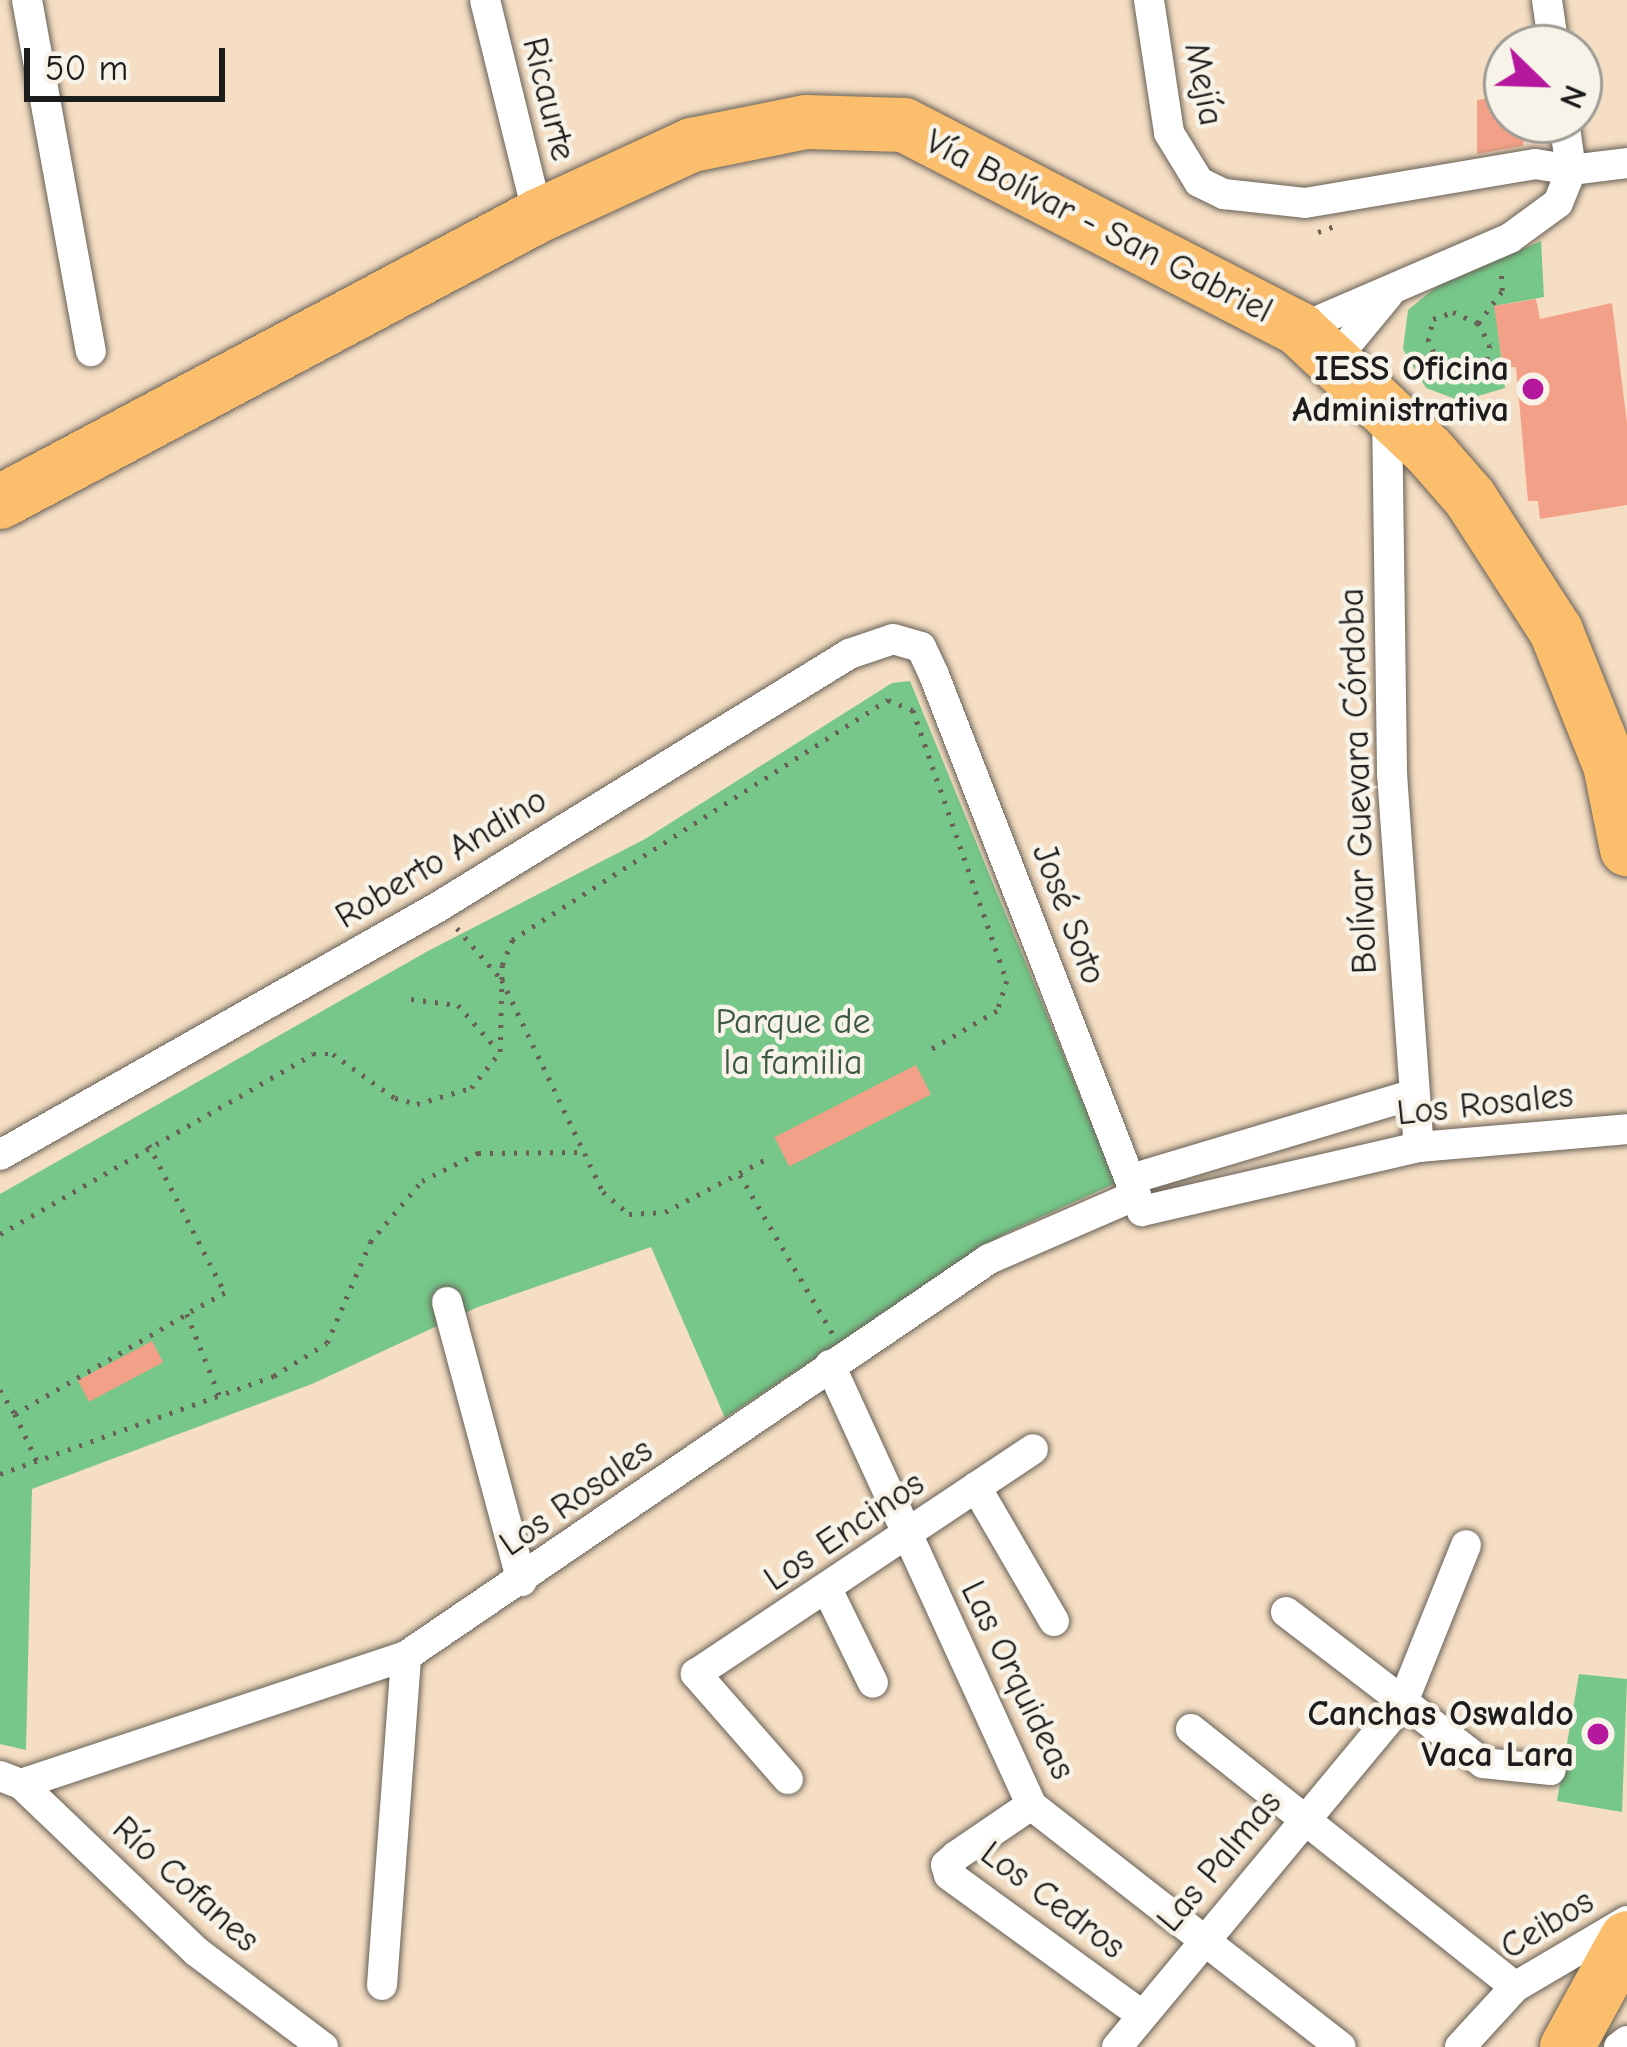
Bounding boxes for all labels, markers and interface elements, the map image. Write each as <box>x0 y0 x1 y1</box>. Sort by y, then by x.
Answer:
scale bar <box>30 24 231 98</box>
north arrow <box>1483 24 1603 144</box>
street label: Ricaurte <box>513 33 585 165</box>
street label: Mejía <box>1175 39 1233 129</box>
text: 50 m <box>45 48 128 89</box>
text: N <box>1552 80 1595 114</box>
street label: Vía Bolívar - San Gabriel <box>918 120 1280 332</box>
place label: IESS Oficina Administrativa <box>1292 346 1509 431</box>
marker: IESS Oficina Administrativa <box>1520 376 1546 402</box>
street label: Bolívar Guevara Córdoba <box>1330 587 1386 975</box>
street label: Roberto Andino <box>327 778 555 938</box>
street label: José Soto <box>1022 838 1116 990</box>
park label: Parque de la familia <box>715 999 871 1084</box>
street label: Los Rosales <box>1395 1073 1575 1135</box>
street label: Los Rosales <box>491 1428 661 1566</box>
street label: Los Encinos <box>756 1462 932 1600</box>
street label: Las Orquideas <box>951 1574 1085 1786</box>
place label: Canchas Oswaldo Vaca Lara <box>1307 1691 1574 1776</box>
marker: Canchas Oswaldo Vaca Lara <box>1585 1721 1611 1747</box>
street label: Las Palmas <box>1147 1781 1291 1941</box>
street label: Río Cofanes <box>104 1807 268 1961</box>
street label: Los Cedros <box>972 1832 1134 1968</box>
street label: Ceibos <box>1492 1879 1602 1969</box>

